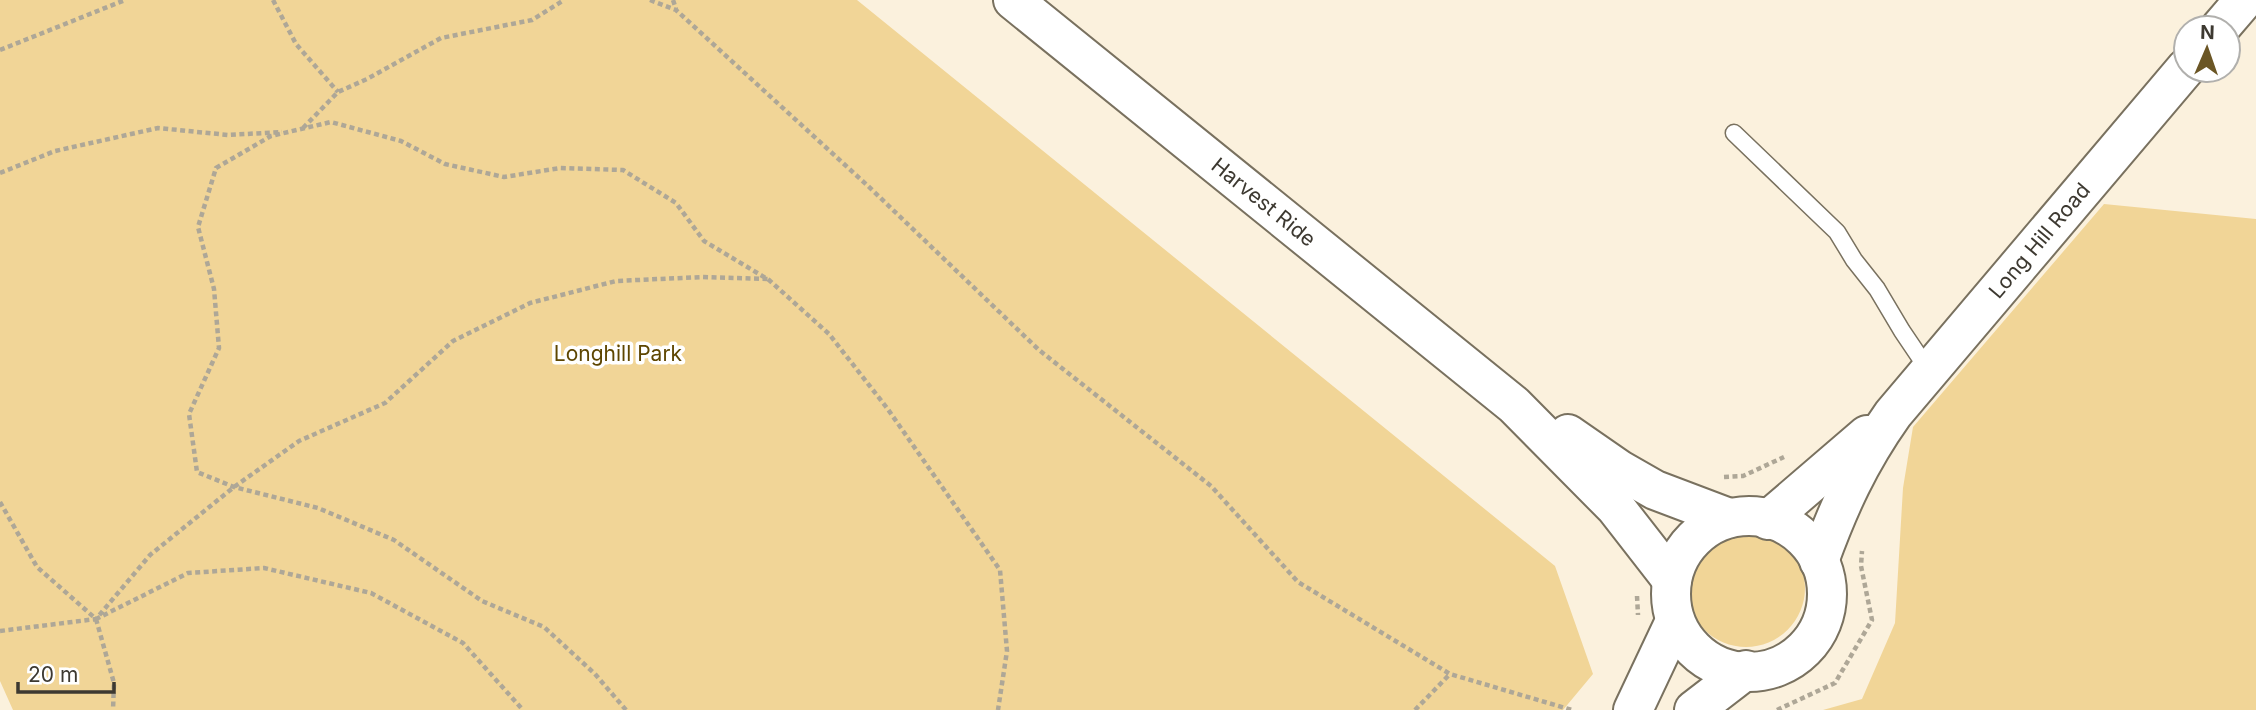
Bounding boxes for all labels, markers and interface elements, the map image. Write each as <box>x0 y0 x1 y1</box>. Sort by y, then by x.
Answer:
north arrow <box>2172 14 2242 84</box>
text: N <box>2200 21 2215 44</box>
street label: Harvest Ride <box>1207 152 1321 252</box>
street label: Long Hill Road <box>1983 178 2095 303</box>
park label: Longhill Park <box>554 341 683 366</box>
scale bar <box>18 650 114 694</box>
text: 20 m <box>28 662 78 687</box>

